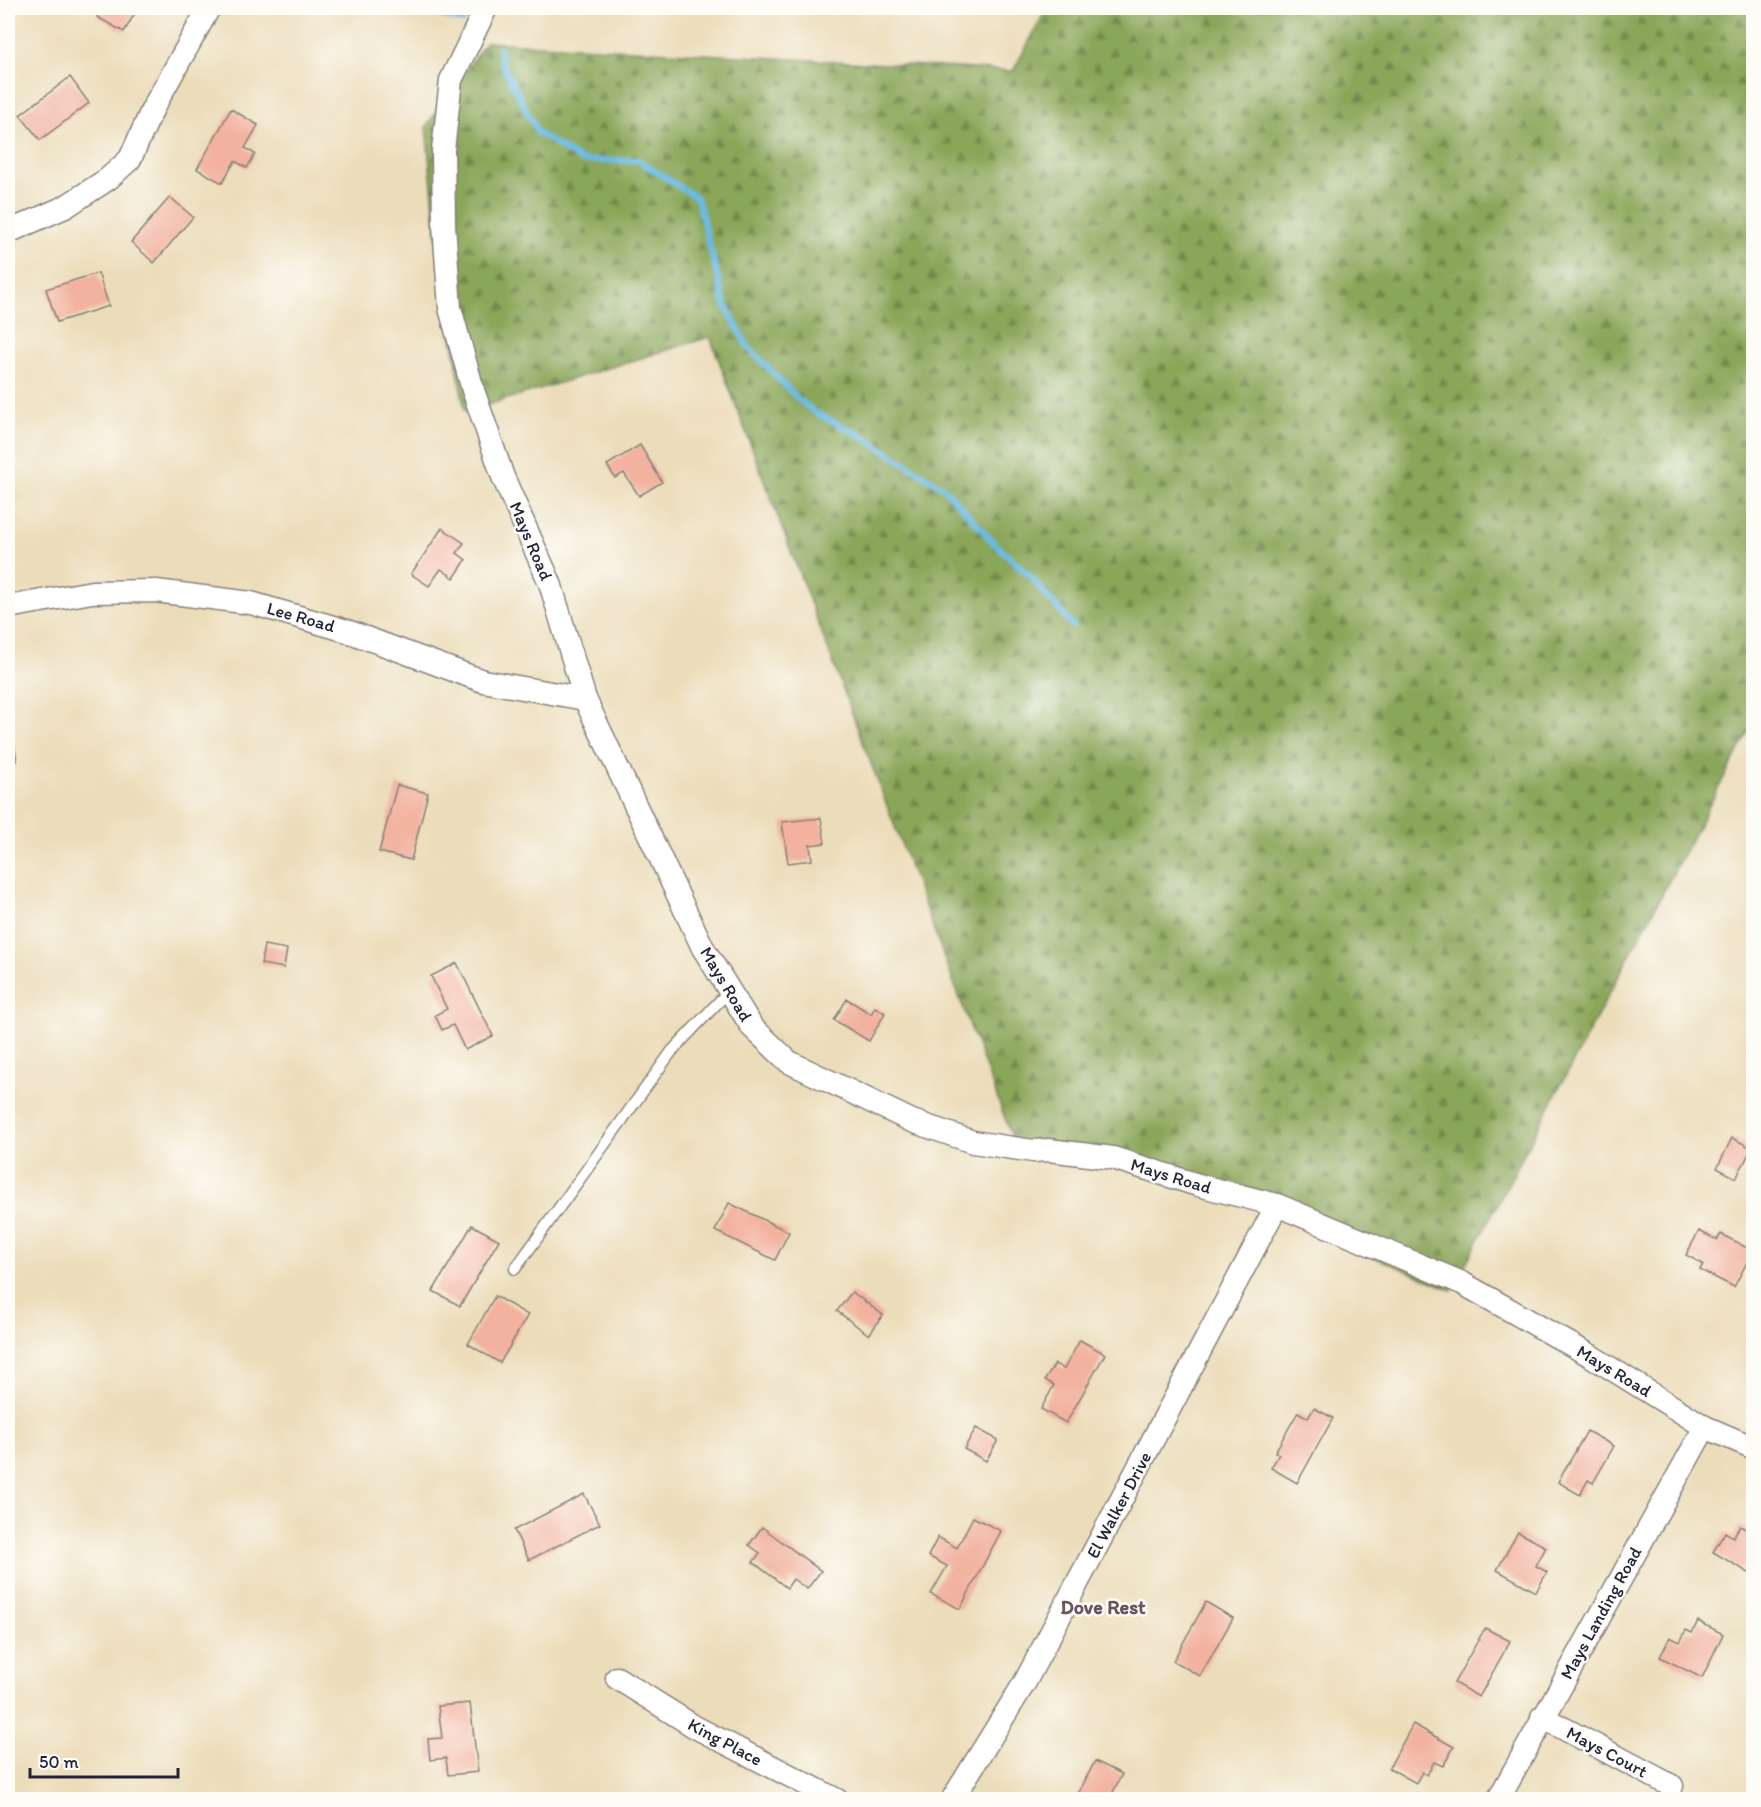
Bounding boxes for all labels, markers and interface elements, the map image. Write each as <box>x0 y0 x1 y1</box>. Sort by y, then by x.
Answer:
street label: Mays Road <box>505 498 557 584</box>
street label: Lee Road <box>264 597 338 637</box>
street label: Mays Road <box>695 943 757 1026</box>
street label: Mays Road <box>1128 1153 1214 1199</box>
street label: Mays Road <box>1573 1340 1656 1402</box>
street label: El Walker Drive <box>1082 1448 1156 1562</box>
street label: Mays Landing Road <box>1555 1543 1647 1683</box>
district label: Dove Rest <box>1060 1595 1146 1619</box>
street label: King Place <box>684 1713 766 1771</box>
street label: Mays Court <box>1563 1722 1651 1783</box>
scale bar <box>30 1741 178 1779</box>
text: 50 m <box>39 1751 79 1773</box>

